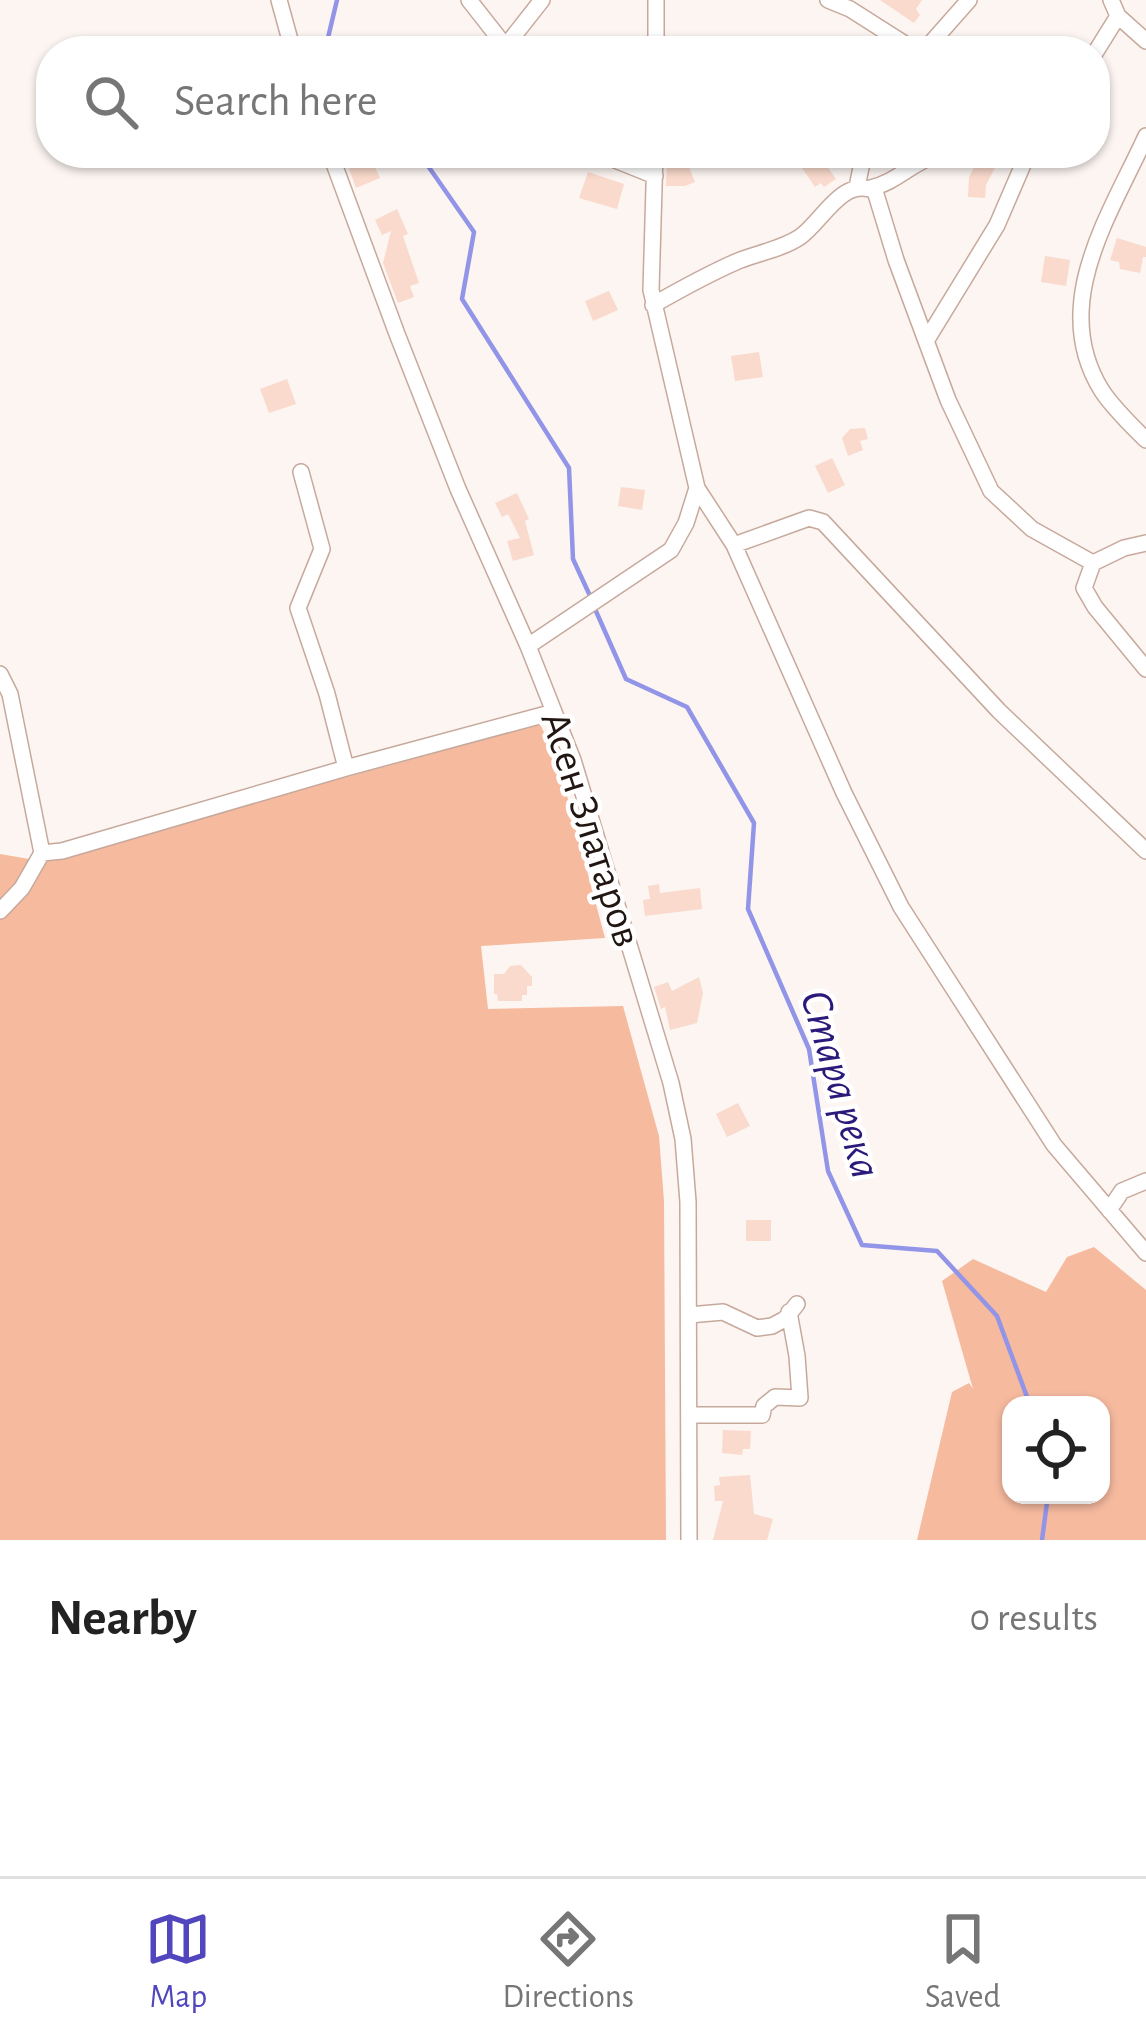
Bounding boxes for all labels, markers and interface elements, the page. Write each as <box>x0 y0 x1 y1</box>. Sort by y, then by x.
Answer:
search box <box>36 36 1110 168</box>
icon: search <box>78 69 144 135</box>
text: Search here <box>174 79 377 124</box>
street label: Асен Златаров <box>533 706 649 952</box>
water label: Стара река <box>792 985 888 1183</box>
map controls <box>1002 1396 1110 1504</box>
button: locate <box>1002 1396 1110 1504</box>
text: Nearby <box>48 1593 197 1644</box>
text: 0 results <box>970 1599 1098 1638</box>
tab: Map <box>145 1906 211 2018</box>
tab: Directions <box>502 1906 634 2018</box>
tab: Saved <box>925 1906 1000 2018</box>

